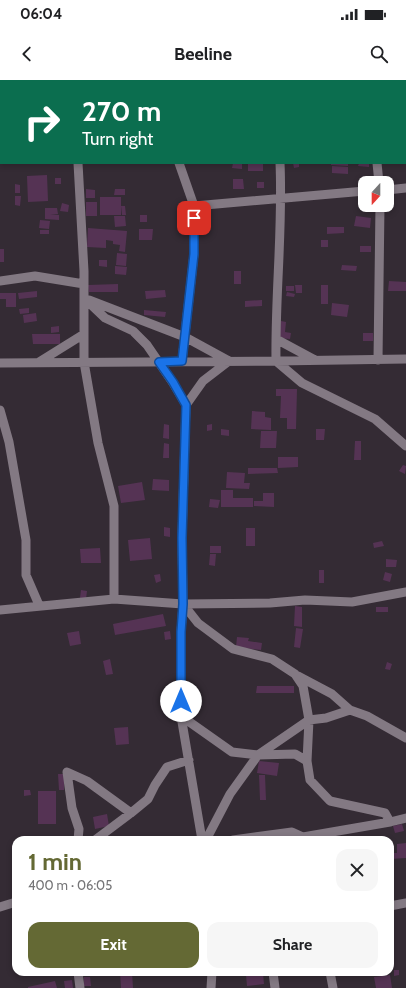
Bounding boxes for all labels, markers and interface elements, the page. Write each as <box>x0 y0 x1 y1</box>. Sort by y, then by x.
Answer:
text: 06:04 <box>20 5 62 23</box>
icon: back <box>16 43 38 65</box>
text: Beeline <box>174 43 232 65</box>
icon: search <box>368 43 390 65</box>
text: 270 m <box>82 94 161 128</box>
icon: right <box>16 96 68 148</box>
text: Turn right <box>82 128 153 150</box>
north arrow <box>358 176 394 212</box>
map controls <box>358 176 394 212</box>
pin <box>177 201 211 235</box>
icon: arrive <box>183 207 205 229</box>
position arrow <box>160 680 202 722</box>
text: 1 min <box>28 847 82 876</box>
button: close <box>336 849 378 891</box>
text: 400 m · 06:05 <box>28 877 112 893</box>
button: Exit <box>28 922 199 968</box>
button: Share <box>207 922 378 968</box>

